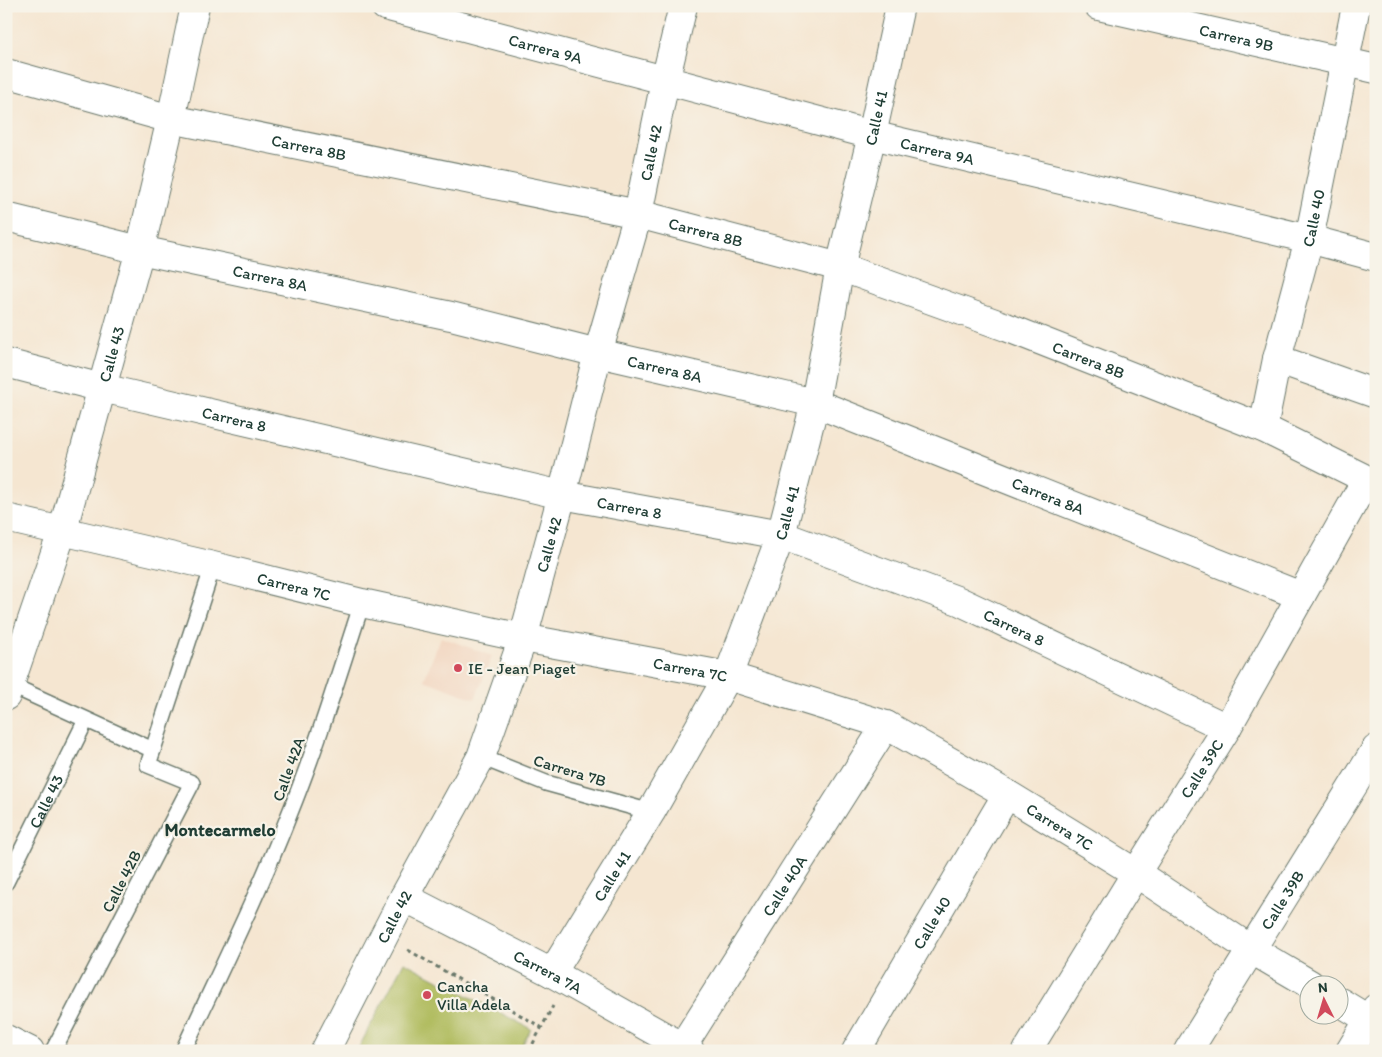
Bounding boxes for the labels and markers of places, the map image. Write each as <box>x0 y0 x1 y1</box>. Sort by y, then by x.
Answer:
place label: IE - Jean Piaget <box>468 659 576 678</box>
marker: IE - Jean Piaget <box>452 662 464 674</box>
place label: Cancha Villa Adela <box>437 977 511 1014</box>
marker: Cancha Villa Adela <box>421 989 433 1001</box>

